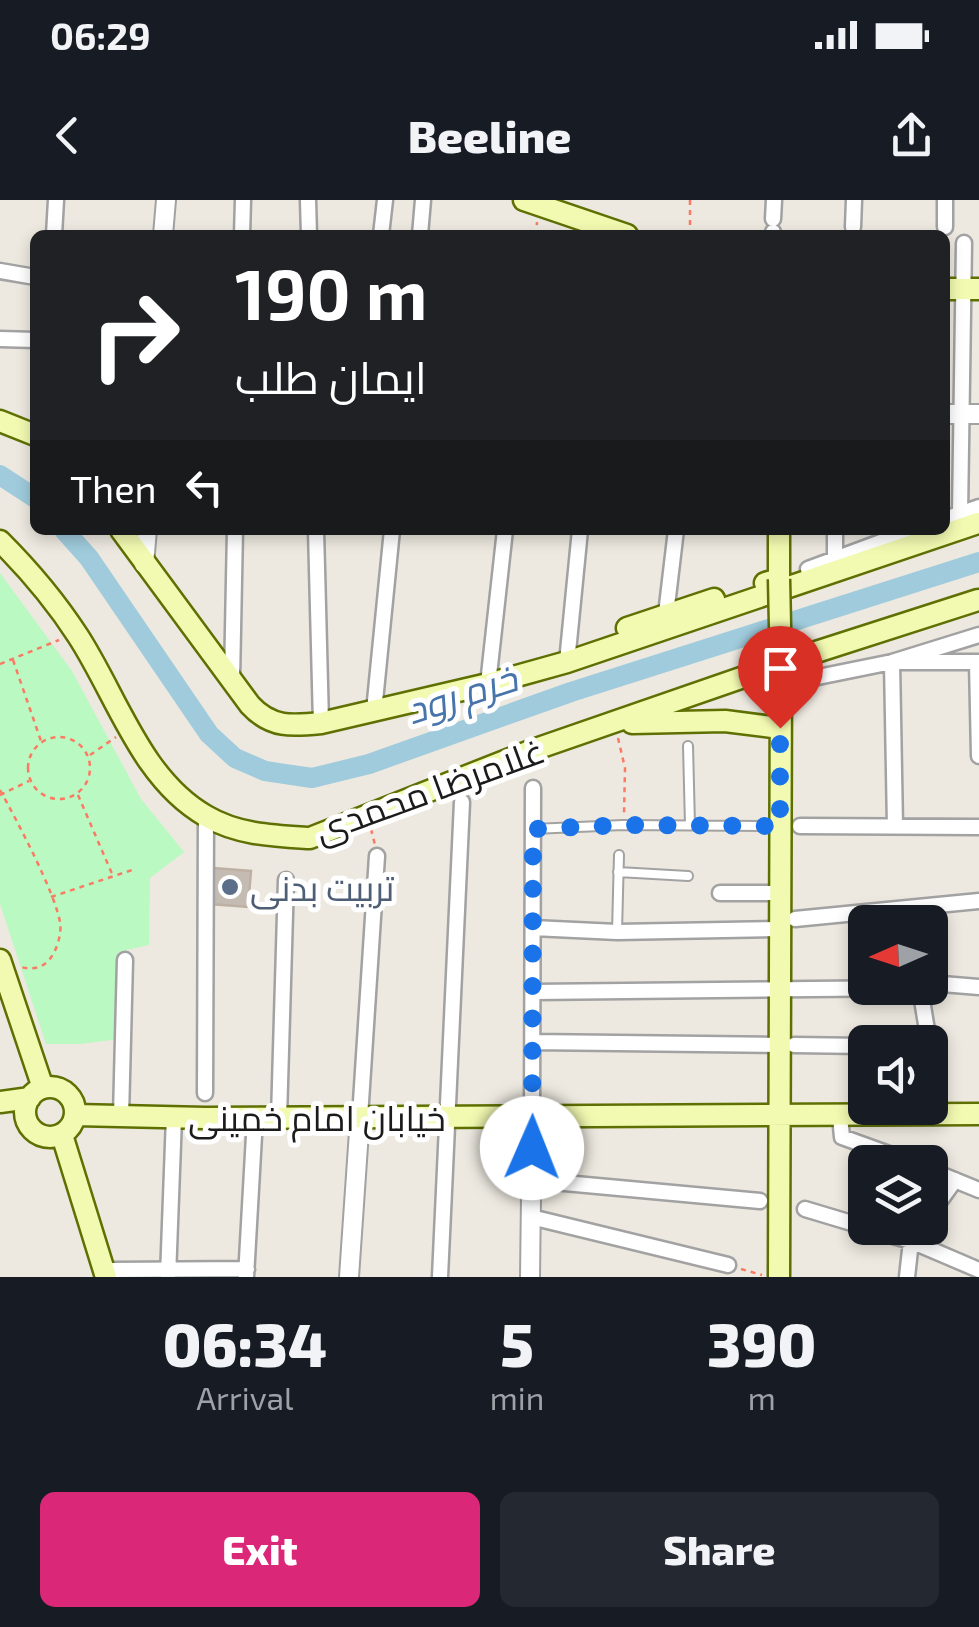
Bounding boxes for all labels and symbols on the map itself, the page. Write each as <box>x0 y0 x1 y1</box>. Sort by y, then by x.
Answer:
pin <box>738 626 823 729</box>
water label: خرم رود <box>400 653 526 737</box>
street label: غلامرضا محمدی <box>308 728 550 852</box>
place label: تربیت بدنی <box>250 866 394 910</box>
marker: تربیت بدنی <box>219 876 241 898</box>
north arrow <box>848 905 948 1005</box>
street label: خیابان امام خمینی <box>188 1096 446 1143</box>
position arrow <box>480 1096 584 1200</box>

